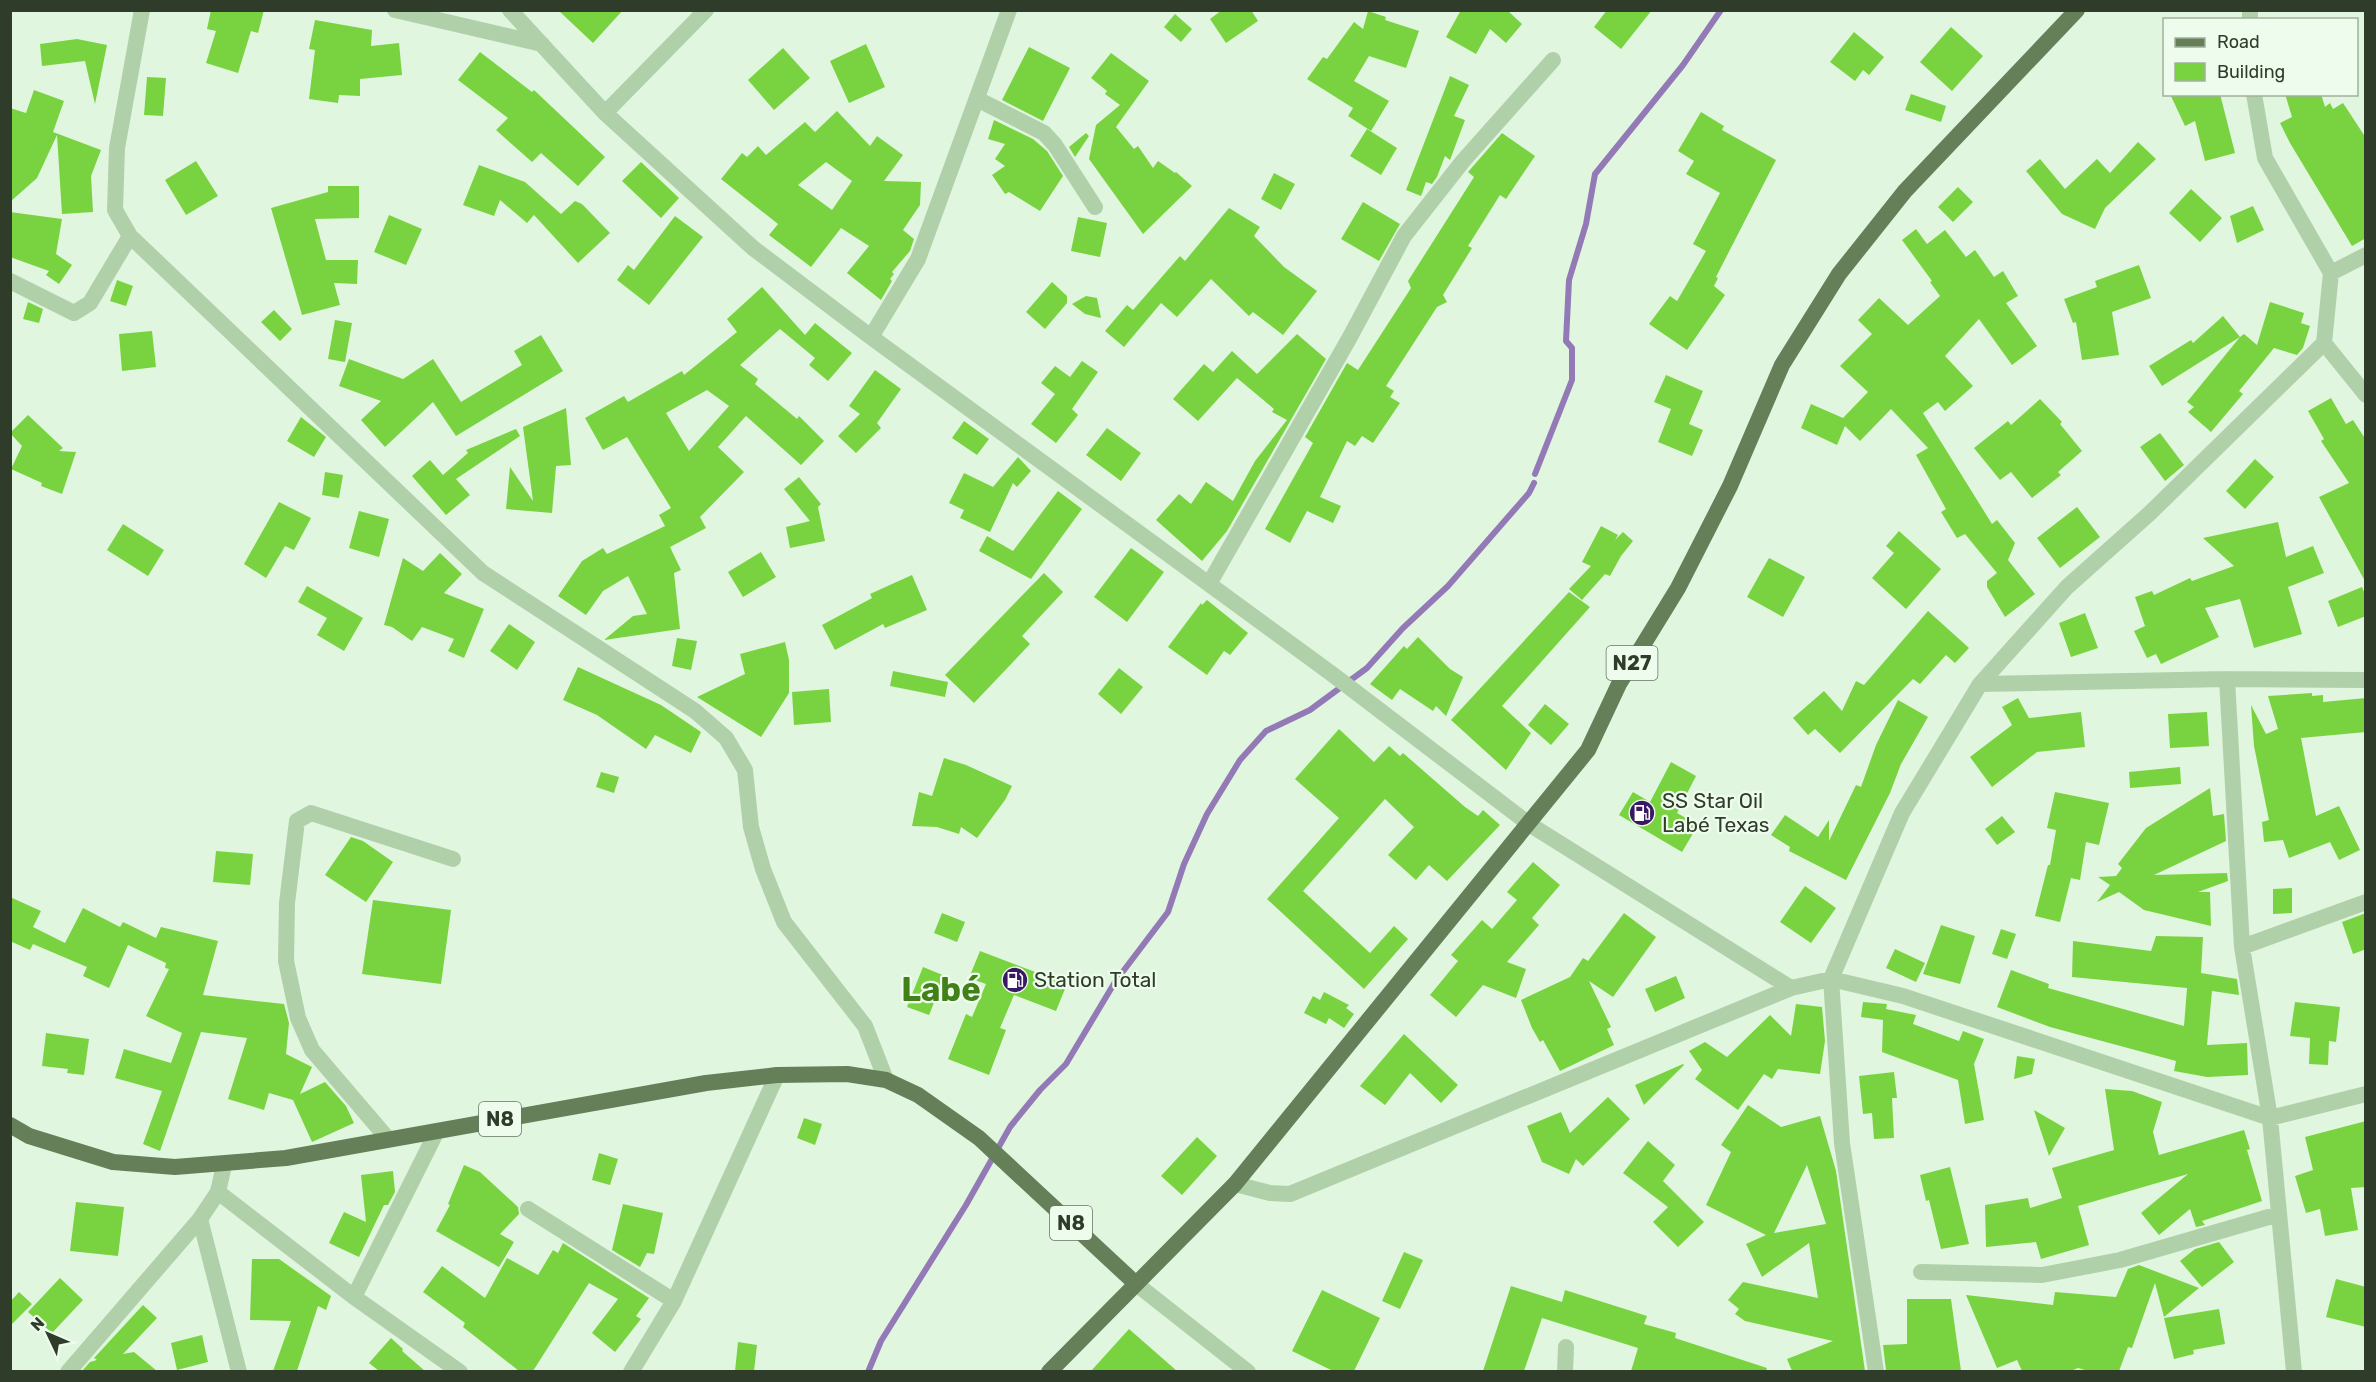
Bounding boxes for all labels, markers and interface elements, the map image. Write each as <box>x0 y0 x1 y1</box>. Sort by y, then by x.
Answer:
legend <box>2163 18 2358 96</box>
text: Road <box>2217 31 2260 53</box>
text: Building <box>2217 61 2285 83</box>
road number: N27 <box>1606 646 1658 680</box>
place label: SS Star Oil Labé Texas <box>1662 788 1769 837</box>
fuel station icon: SS Star Oil Labé Texas <box>1627 798 1657 828</box>
fuel station icon: Station Total <box>1000 965 1030 995</box>
place label: Station Total <box>1034 967 1156 992</box>
district label: Labé <box>901 970 981 1009</box>
road number: N8 <box>479 1102 521 1136</box>
road number: N8 <box>1050 1206 1092 1240</box>
north arrow <box>18 1304 78 1364</box>
text: N <box>27 1313 48 1335</box>

